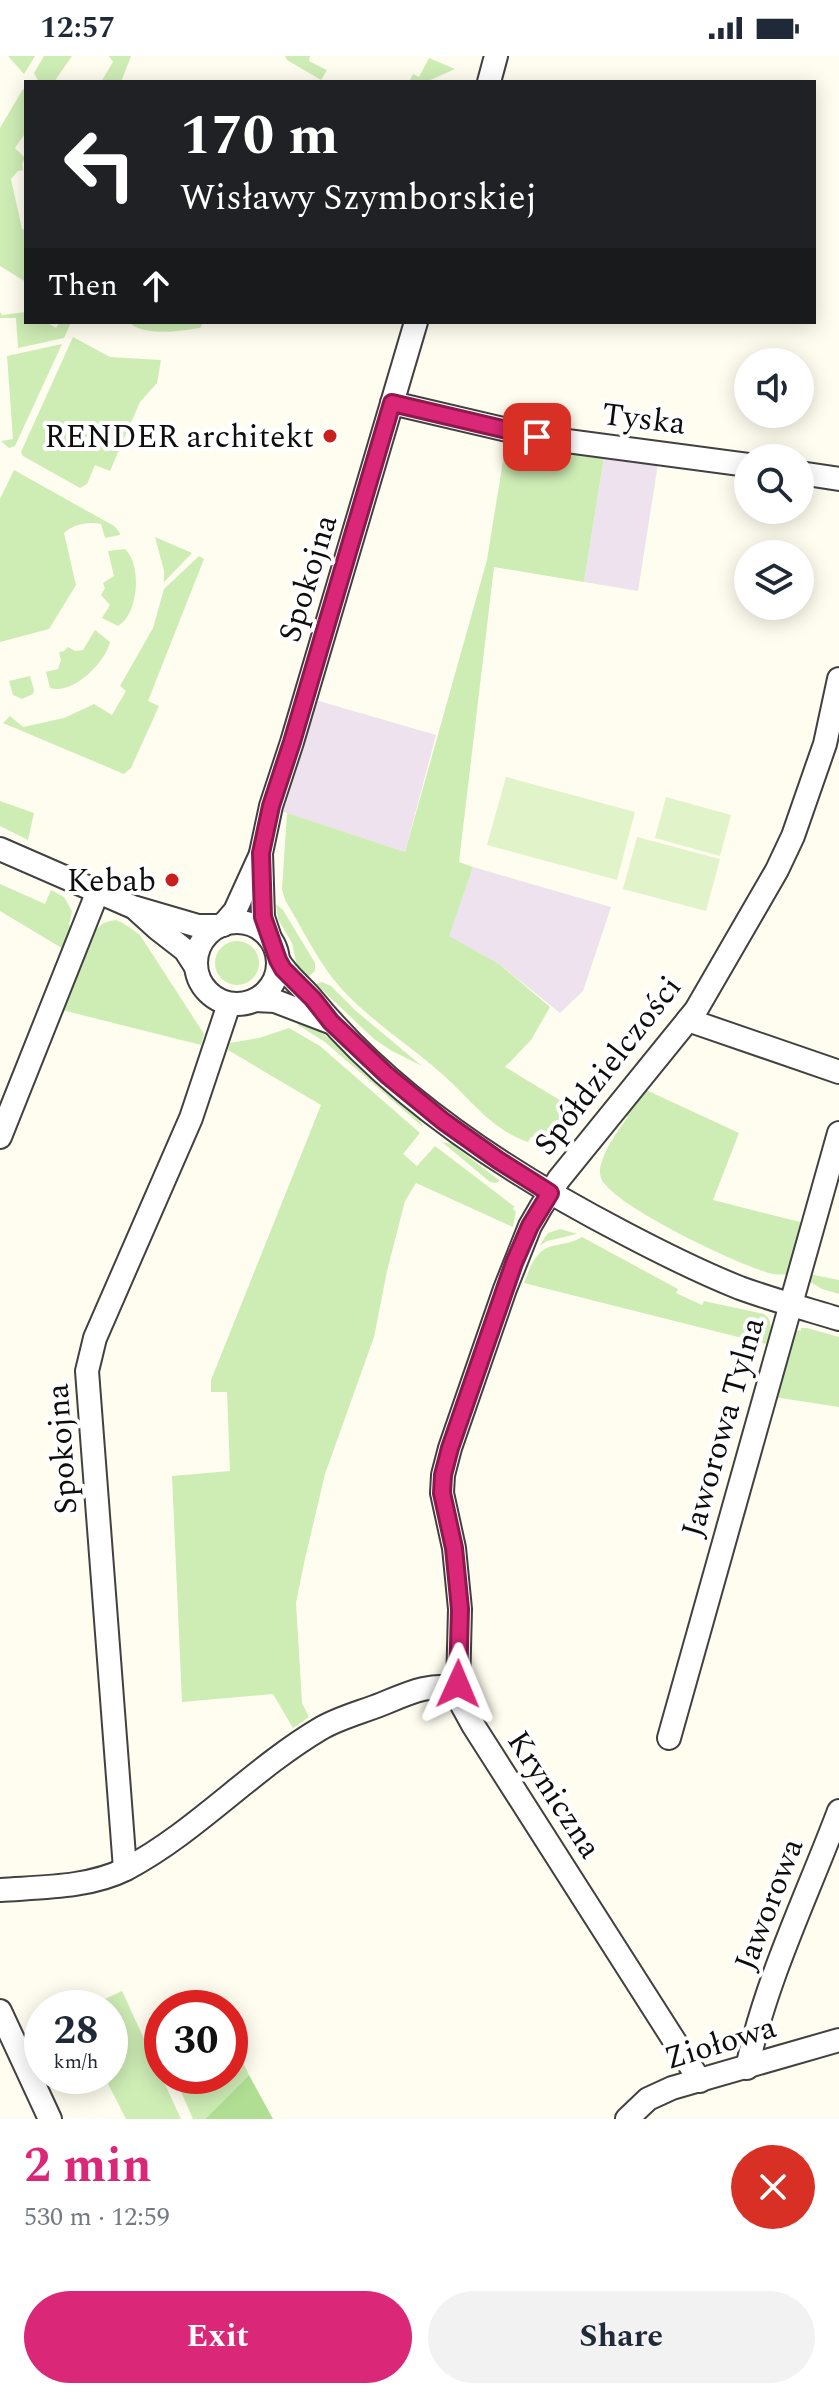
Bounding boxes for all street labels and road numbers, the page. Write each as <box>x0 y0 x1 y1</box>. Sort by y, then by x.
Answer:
street label: Tyska <box>599 390 689 449</box>
street label: Spokojna <box>266 508 351 648</box>
street label: Spółdzielczości <box>522 965 694 1167</box>
street label: Jaworowa Tylna <box>669 1311 778 1543</box>
street label: Spokojna <box>33 1381 92 1516</box>
street label: Kryniczna <box>494 1721 614 1869</box>
street label: Jaworowa <box>722 1831 817 1978</box>
street label: Ziołowa <box>659 2003 783 2084</box>

